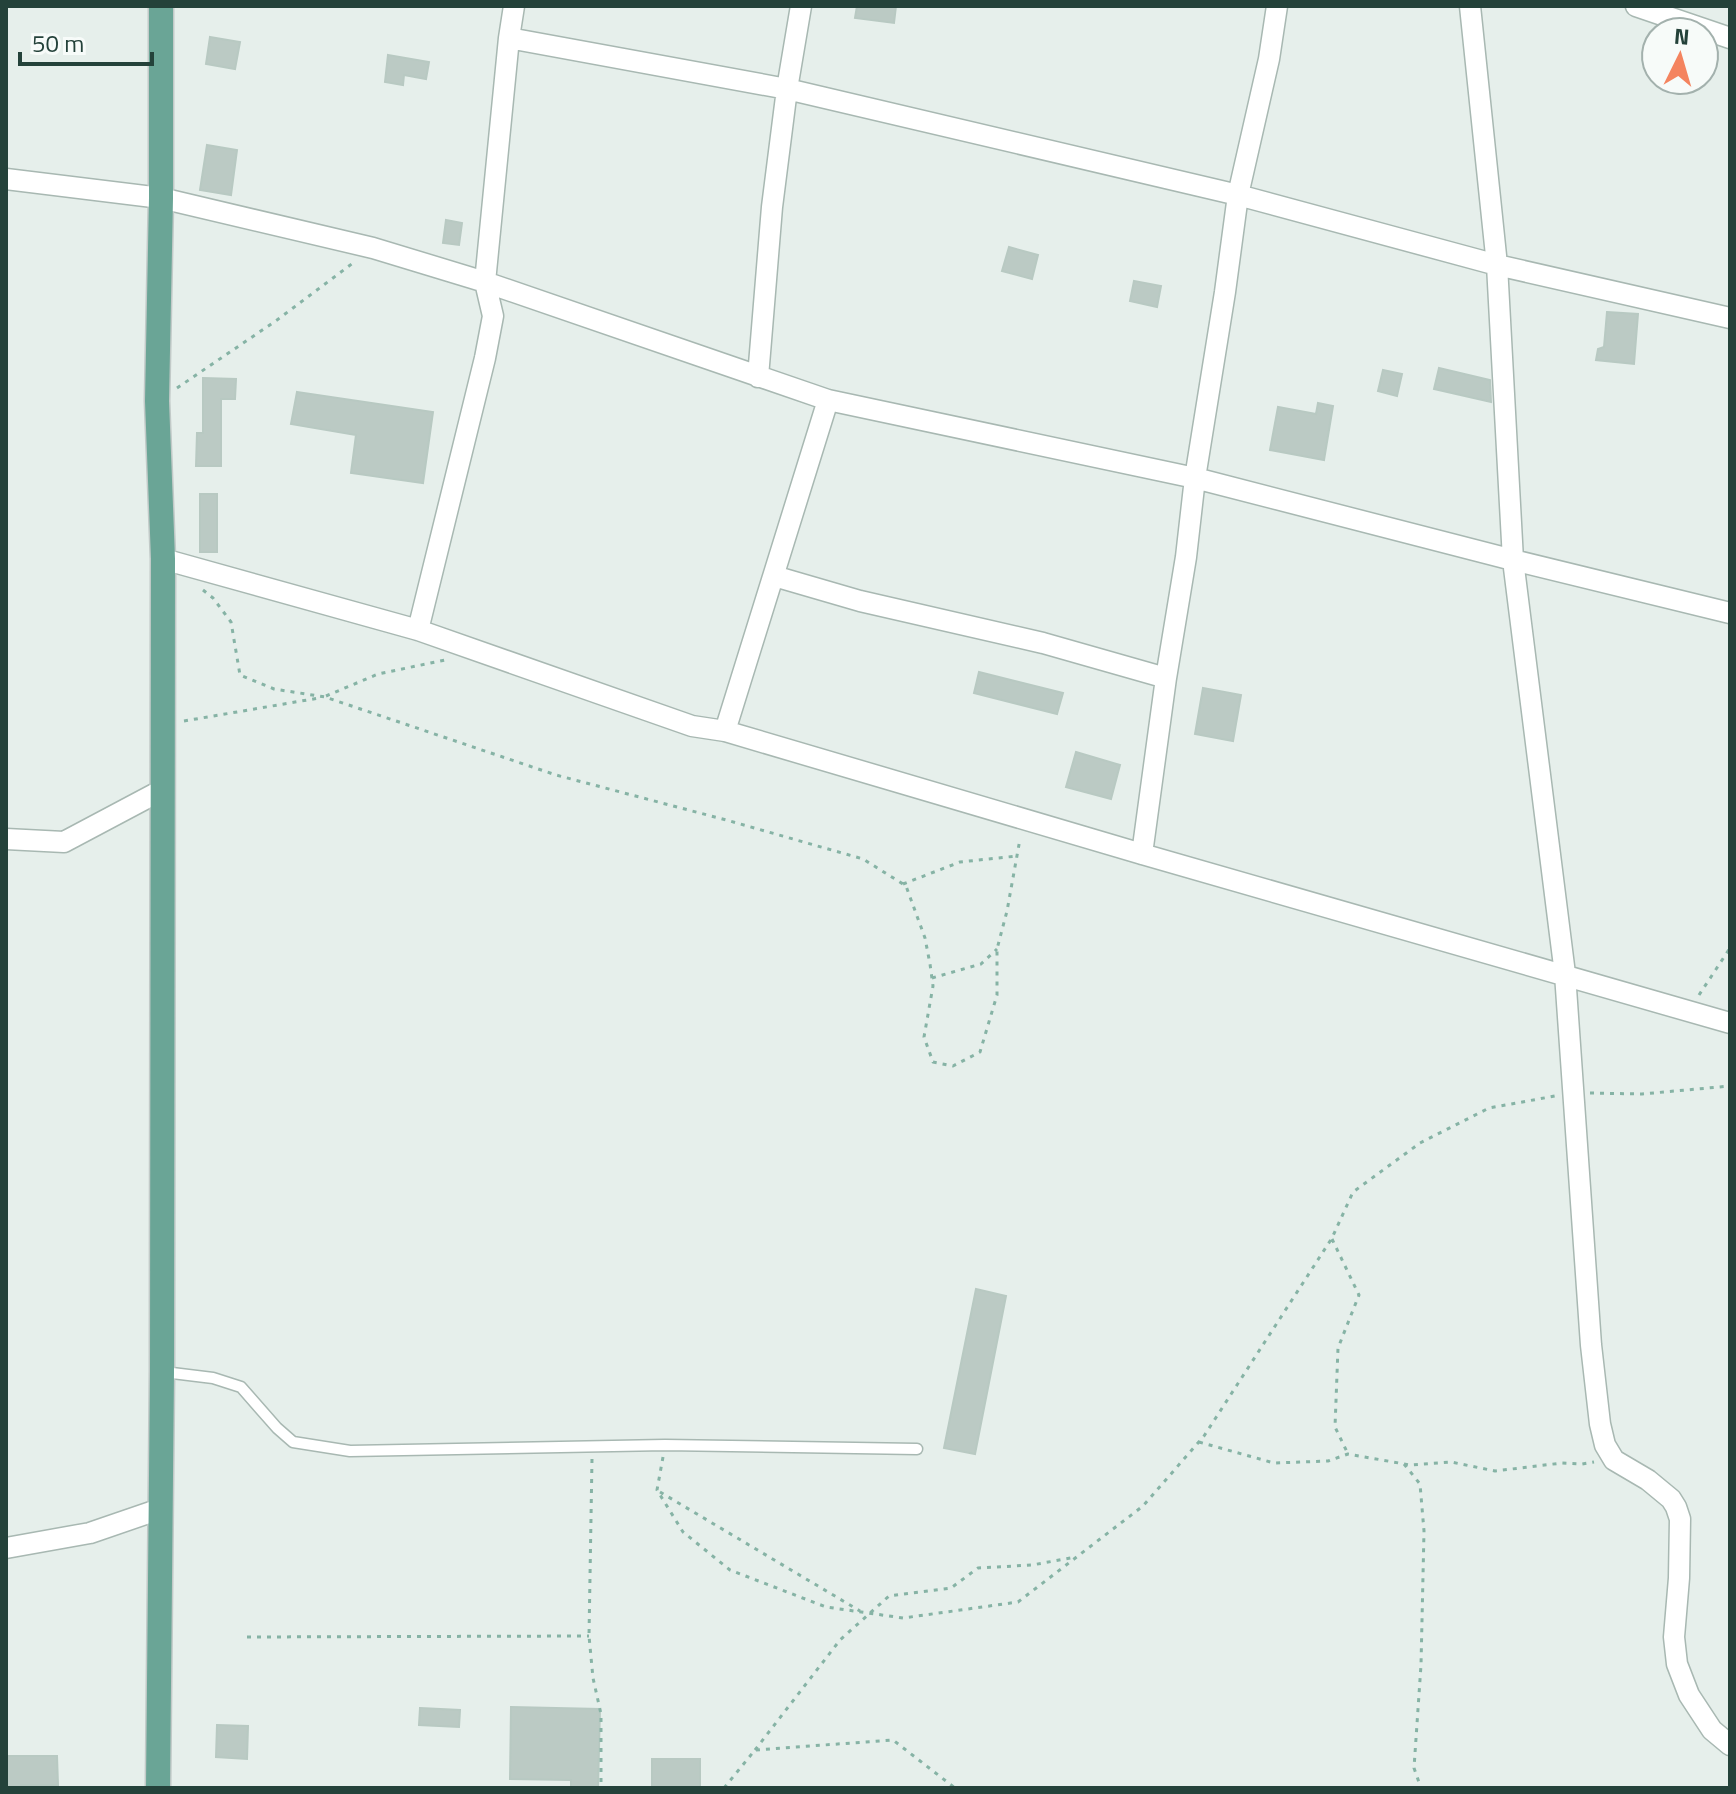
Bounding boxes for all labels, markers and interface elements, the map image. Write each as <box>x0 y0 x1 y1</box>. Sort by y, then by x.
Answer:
scale bar <box>20 16 152 66</box>
north arrow <box>1640 16 1720 96</box>
text: N <box>1673 18 1691 54</box>
text: 50 m <box>32 25 84 61</box>

